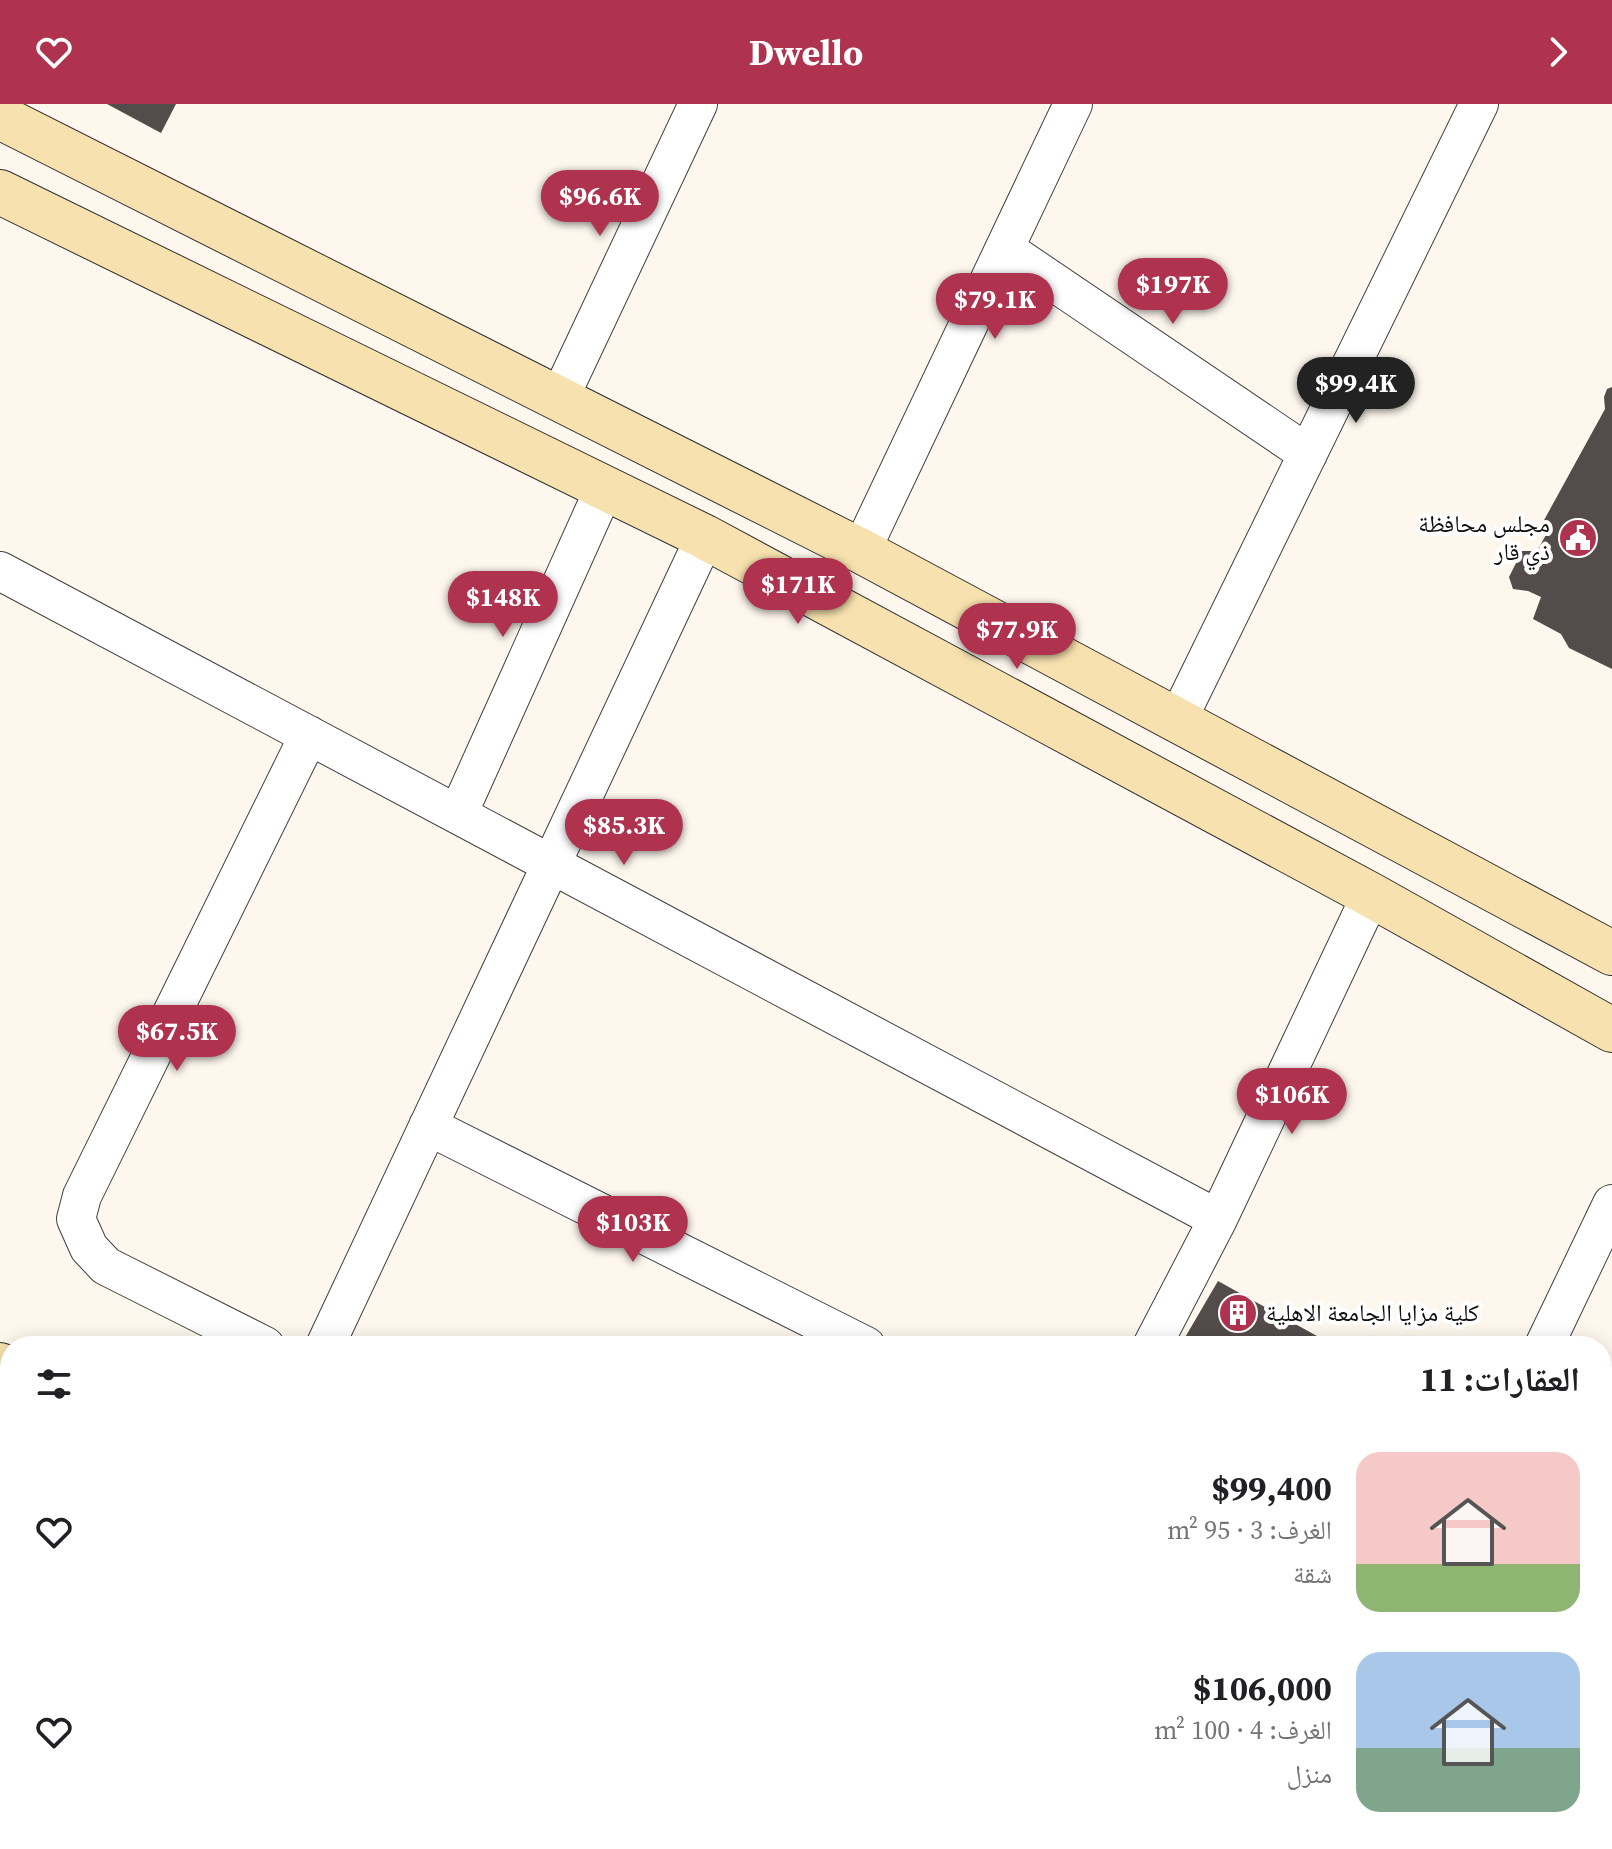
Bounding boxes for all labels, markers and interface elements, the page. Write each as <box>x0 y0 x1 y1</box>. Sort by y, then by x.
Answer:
text: Dwello <box>749 28 863 77</box>
icon: heart <box>32 30 76 74</box>
icon: forward <box>1536 30 1580 74</box>
pin: $96.6K <box>535 170 665 238</box>
text: $96.6K <box>559 178 641 214</box>
pin: $197K <box>1117 258 1229 326</box>
text: $197K <box>1136 266 1210 302</box>
pin: $79.1K <box>930 273 1060 341</box>
text: $79.1K <box>954 281 1036 317</box>
pin: $99.4K <box>1291 357 1421 425</box>
text: $99.4K <box>1315 365 1397 401</box>
place label: مجلس محافظة ذي قار <box>1418 507 1550 571</box>
public building icon: مجلس محافظة ذي قار <box>1557 517 1599 559</box>
pin: $171K <box>742 558 854 626</box>
text: $171K <box>761 566 835 602</box>
pin: $148K <box>447 571 559 639</box>
text: $148K <box>466 579 540 615</box>
pin: $77.9K <box>952 603 1082 671</box>
text: $77.9K <box>976 611 1058 647</box>
pin: $85.3K <box>559 799 689 867</box>
text: $85.3K <box>583 807 665 843</box>
pin: $67.5K <box>112 1005 242 1073</box>
text: $67.5K <box>136 1013 218 1049</box>
pin: $106K <box>1236 1068 1348 1136</box>
text: $106K <box>1255 1076 1329 1112</box>
pin: $103K <box>577 1196 689 1264</box>
text: $103K <box>596 1204 670 1240</box>
building icon: كلية مزايا الجامعة الاهلية <box>1217 1292 1259 1334</box>
place label: كلية مزايا الجامعة الاهلية <box>1266 1296 1479 1329</box>
text: العقارات: 11 <box>1420 1356 1580 1402</box>
icon: filters <box>32 1362 76 1406</box>
text: $99,400 <box>1211 1465 1332 1511</box>
icon: home <box>1420 1484 1516 1580</box>
icon: heart <box>32 1510 76 1554</box>
text: الغرف: 3 · 95 m² <box>1167 1512 1332 1548</box>
text: شقة <box>1293 1556 1332 1592</box>
text: $106,000 <box>1193 1665 1332 1711</box>
icon: home <box>1420 1684 1516 1780</box>
icon: heart <box>32 1710 76 1754</box>
text: الغرف: 4 · 100 m² <box>1154 1712 1332 1748</box>
text: منزل <box>1287 1756 1332 1792</box>

